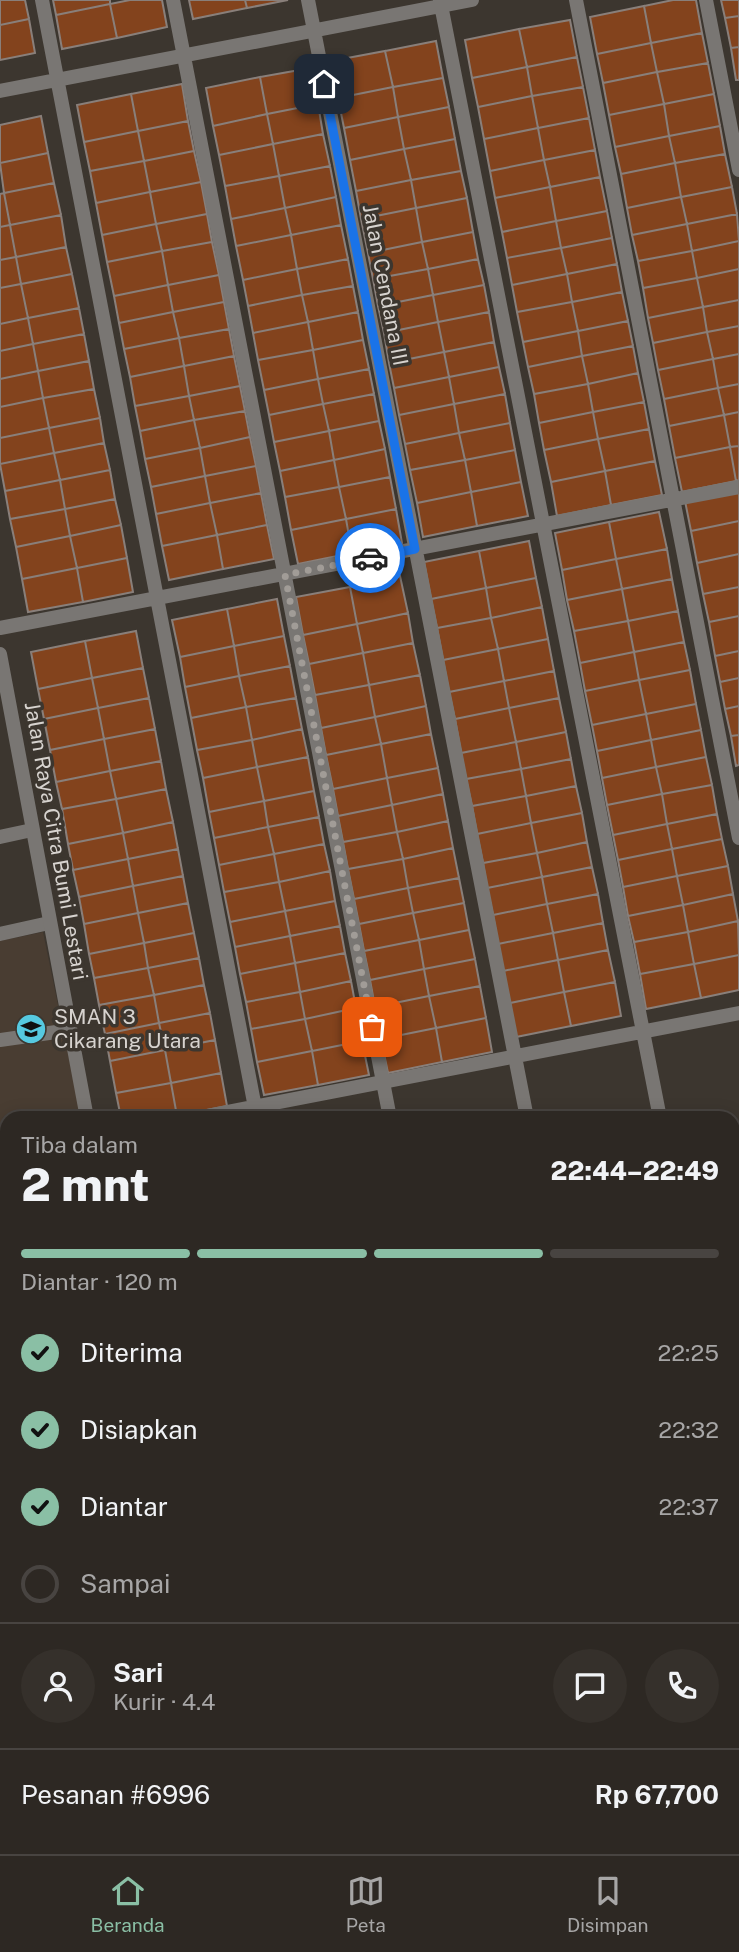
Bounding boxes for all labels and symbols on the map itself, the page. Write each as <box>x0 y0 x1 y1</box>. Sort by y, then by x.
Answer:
pin <box>294 54 354 114</box>
street label: Jalan Cendana III <box>358 202 413 368</box>
courier <box>335 523 405 593</box>
street label: Jalan Raya Citra Bumi Lestari <box>20 700 93 982</box>
pin <box>342 997 402 1057</box>
place label: SMAN 3 Cikarang Utara <box>54 1004 201 1053</box>
school or university icon: SMAN 3 Cikarang Utara <box>14 1012 48 1046</box>

